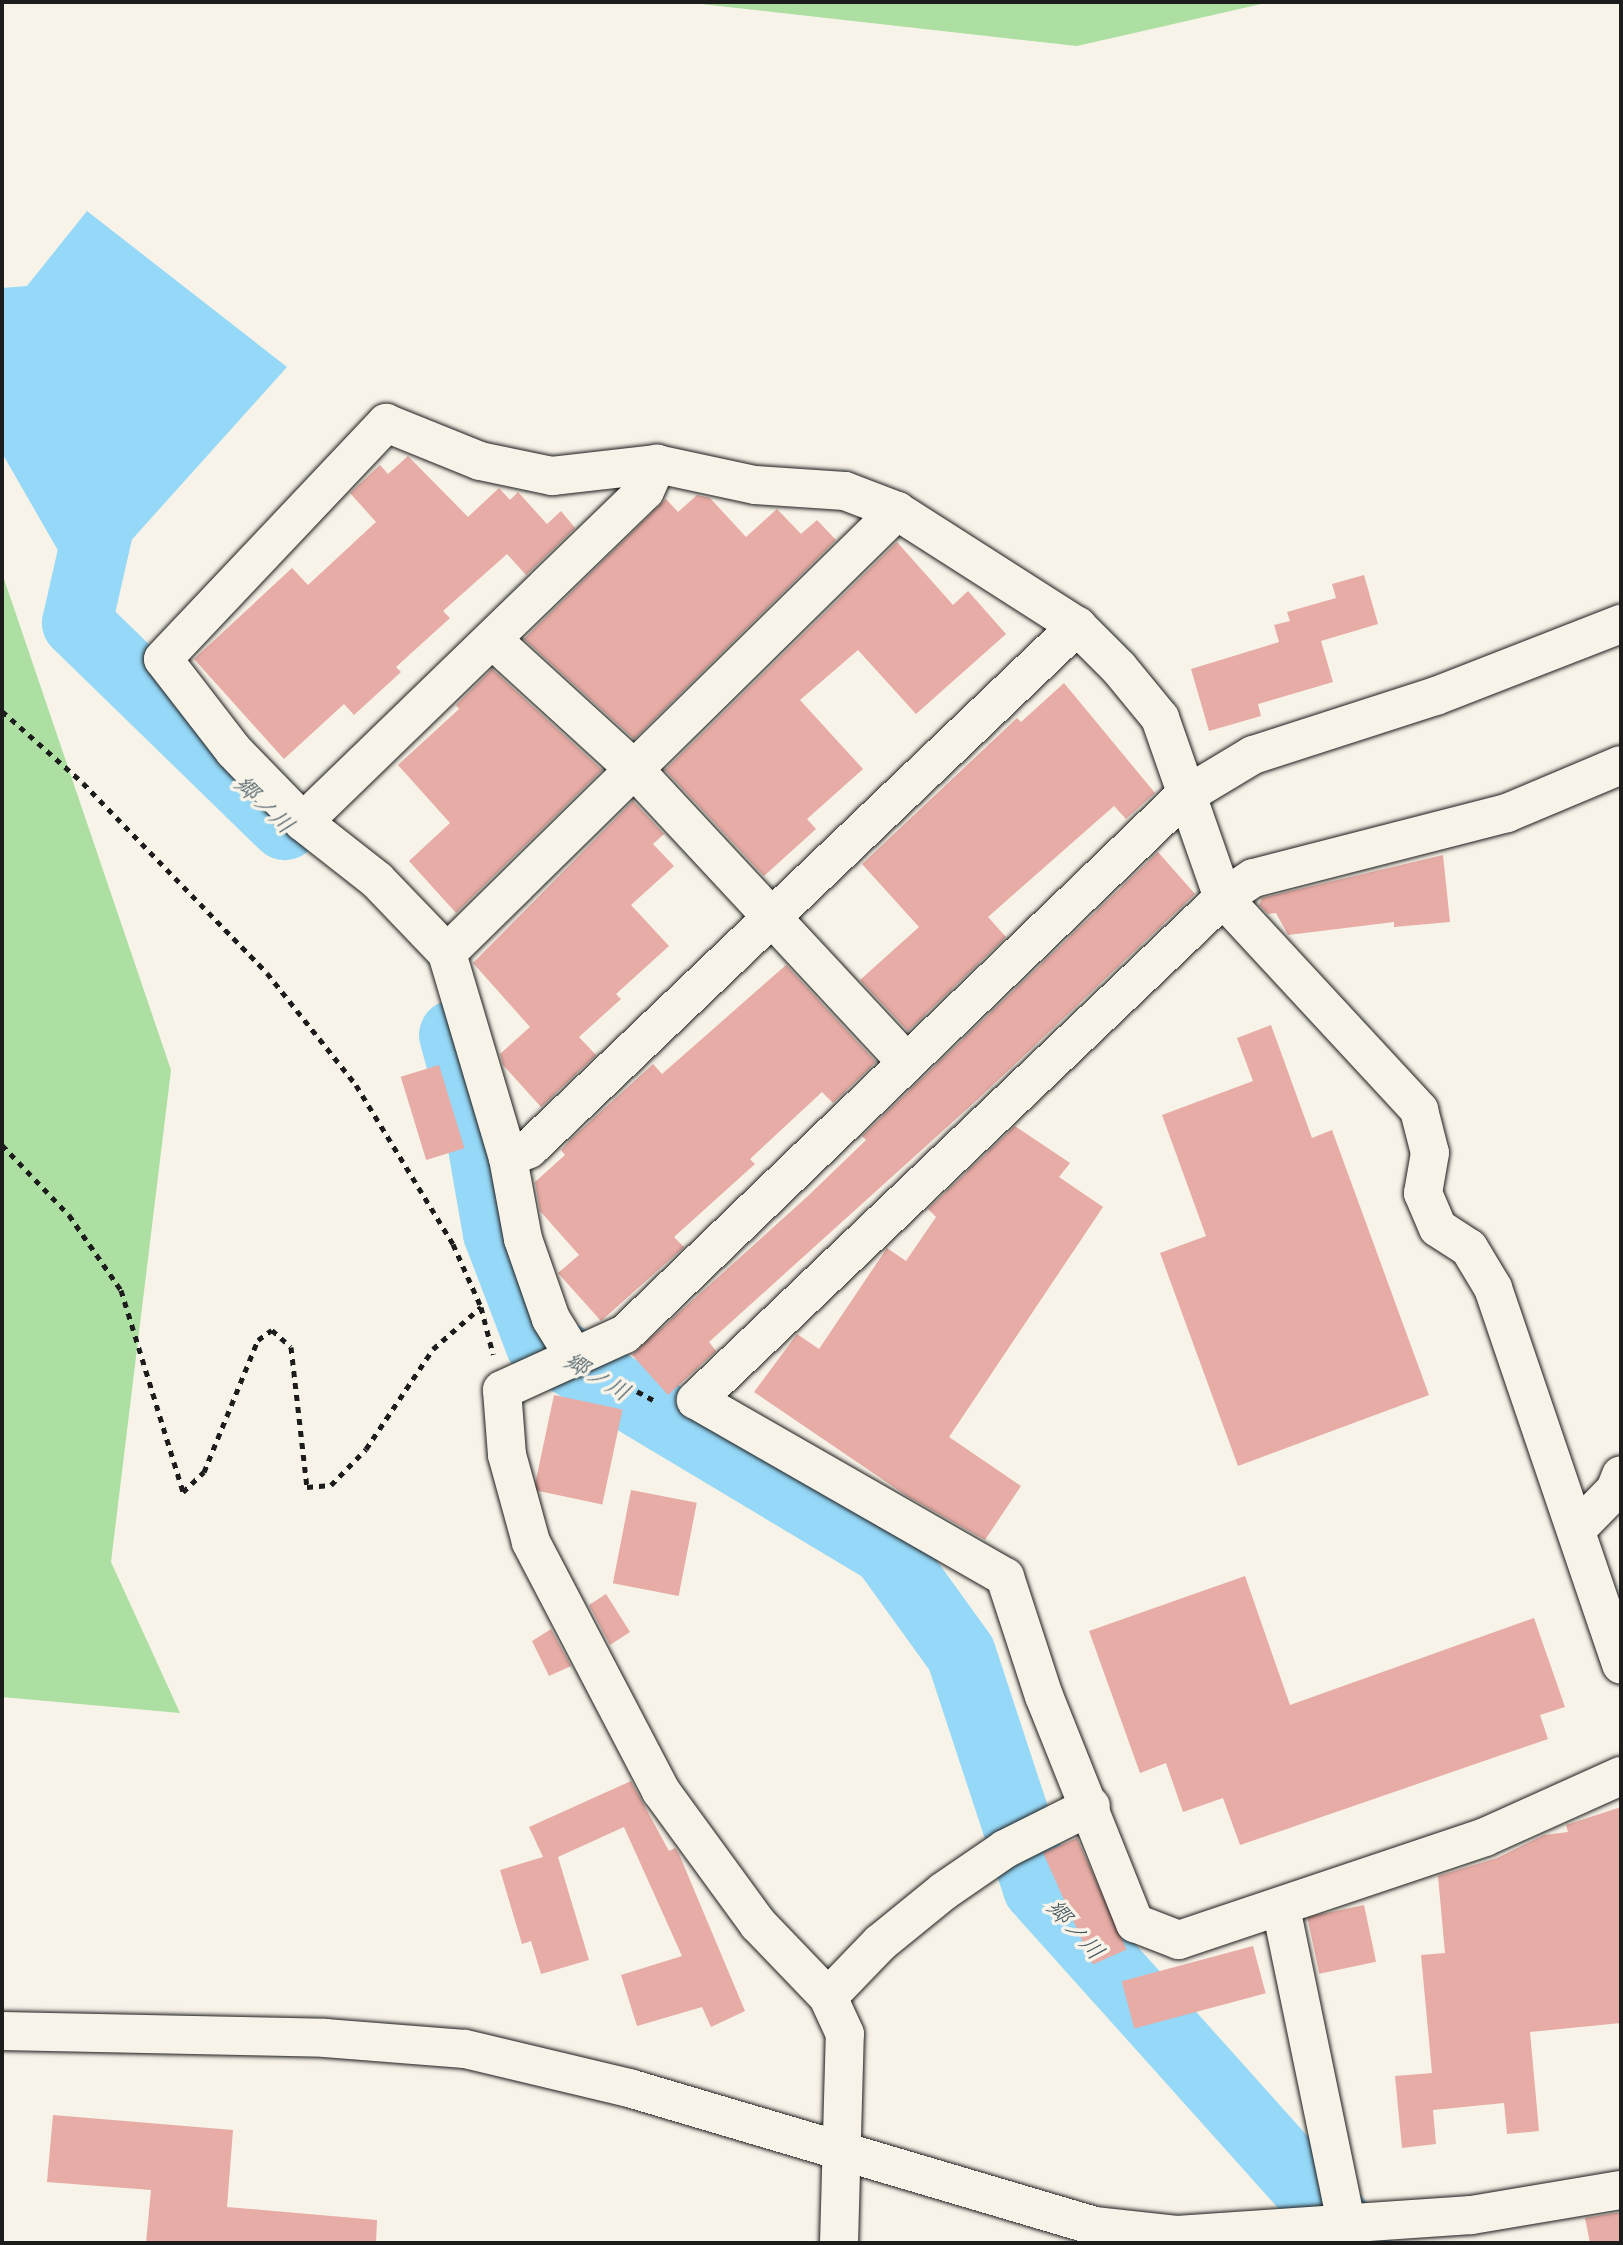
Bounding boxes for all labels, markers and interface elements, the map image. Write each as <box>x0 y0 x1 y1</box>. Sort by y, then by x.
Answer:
water label: 郷ノ川 <box>228 770 300 840</box>
water label: 郷ノ川 <box>559 1346 635 1408</box>
water label: 郷ノ川 <box>1040 1894 1110 1966</box>

